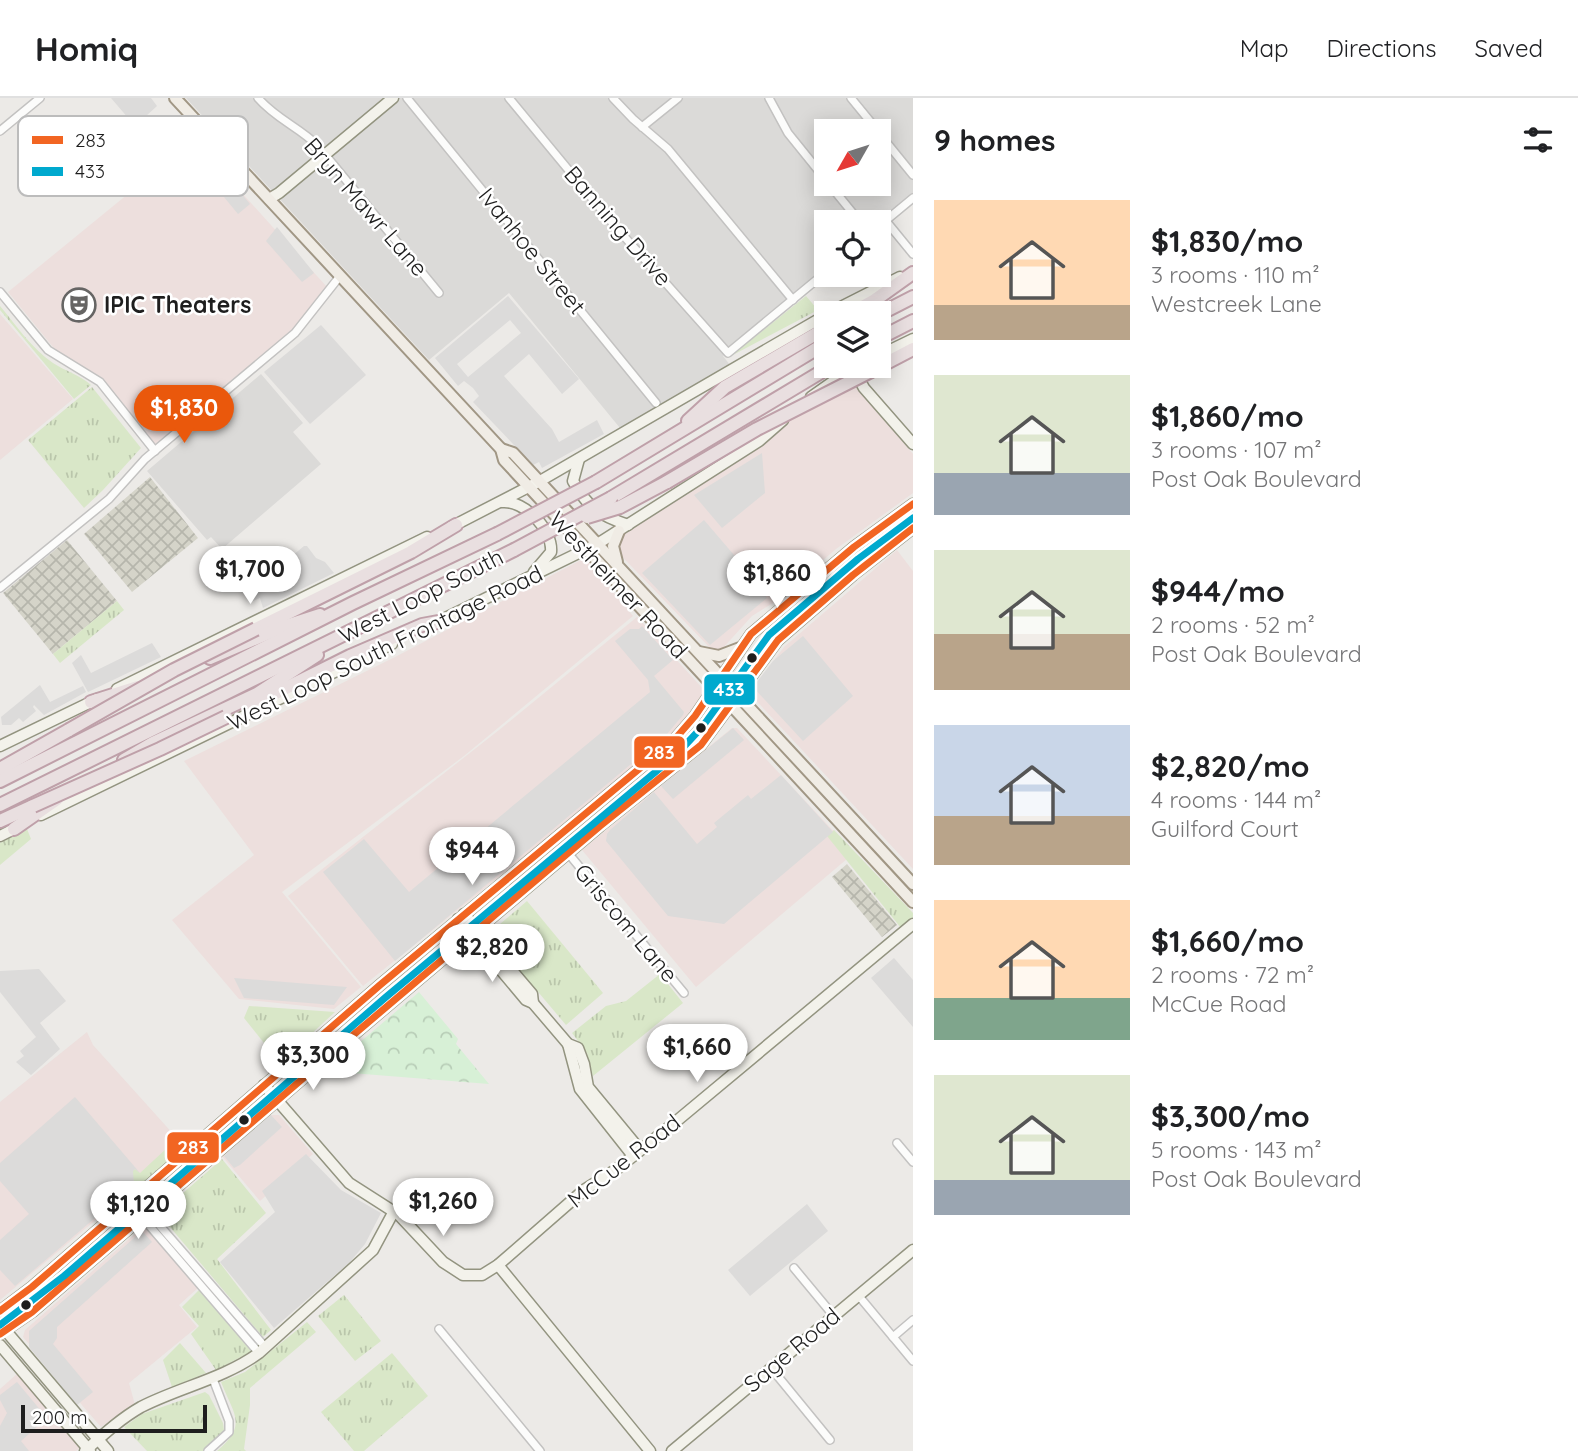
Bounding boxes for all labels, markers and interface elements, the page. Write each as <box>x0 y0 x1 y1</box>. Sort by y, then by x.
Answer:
text: Homiq <box>35 28 138 69</box>
text: Map <box>1240 33 1289 63</box>
text: Directions <box>1327 33 1437 63</box>
text: Saved <box>1475 33 1543 63</box>
legend <box>18 116 248 196</box>
north arrow <box>814 119 891 196</box>
map controls <box>814 119 891 378</box>
text: 9 homes <box>934 121 1056 159</box>
icon: filters <box>1519 121 1557 159</box>
text: 283 <box>75 128 106 152</box>
street label: Bryn Mawr Lane <box>298 131 434 282</box>
text: 433 <box>75 159 105 183</box>
street label: Banning Drive <box>558 160 678 292</box>
street label: Ivanhoe Street <box>473 182 592 320</box>
button: locate <box>814 210 891 287</box>
text: $1,830/mo <box>1151 222 1303 260</box>
icon: home <box>990 228 1074 312</box>
text: 3 rooms · 110 m² <box>1151 260 1320 289</box>
theatre icon: IPIC Theaters <box>60 286 98 324</box>
text: Westcreek Lane <box>1151 289 1322 318</box>
place label: IPIC Theaters <box>104 290 251 319</box>
button: layers <box>814 301 891 378</box>
pin: $1,830 <box>127 386 241 445</box>
text: $1,830 <box>150 393 218 422</box>
text: $1,860/mo <box>1151 397 1304 435</box>
icon: home <box>990 403 1074 487</box>
text: 3 rooms · 107 m² <box>1151 435 1322 464</box>
text: Post Oak Boulevard <box>1151 464 1362 493</box>
street label: Westheimer Road <box>543 505 694 664</box>
street label: West Loop South <box>334 542 508 649</box>
pin: $1,700 <box>193 546 307 606</box>
pin: $1,860 <box>720 550 834 610</box>
text: $1,700 <box>215 554 285 583</box>
street label: West Loop South Frontage Road <box>222 558 547 737</box>
text: $1,860 <box>743 558 811 587</box>
text: $944/mo <box>1151 572 1285 610</box>
icon: home <box>990 578 1074 662</box>
text: 2 rooms · 52 m² <box>1151 610 1315 639</box>
text: Post Oak Boulevard <box>1151 639 1362 668</box>
unlabelled marker <box>745 651 759 665</box>
line badge: 433 <box>703 673 756 706</box>
text: 433 <box>713 677 745 701</box>
unlabelled marker <box>694 721 708 735</box>
line badge: 283 <box>633 735 686 769</box>
text: 283 <box>643 740 675 764</box>
text: $2,820/mo <box>1151 747 1310 785</box>
icon: home <box>990 753 1074 837</box>
text: 4 rooms · 144 m² <box>1151 785 1321 814</box>
text: Guilford Court <box>1151 814 1299 843</box>
pin: $944 <box>431 828 513 887</box>
text: $944 <box>445 835 499 864</box>
street label: Griscom Lane <box>568 857 684 988</box>
text: $1,660/mo <box>1151 922 1304 960</box>
pin: $2,820 <box>435 924 549 984</box>
icon: home <box>990 928 1074 1012</box>
text: $2,820 <box>456 932 528 961</box>
text: 2 rooms · 72 m² <box>1151 960 1314 989</box>
text: McCue Road <box>1151 989 1286 1018</box>
pin: $1,660 <box>640 1024 754 1084</box>
pin: $3,300 <box>256 1032 370 1092</box>
text: $1,660 <box>663 1032 731 1061</box>
text: $3,300 <box>276 1040 350 1069</box>
text: $3,300/mo <box>1151 1097 1310 1135</box>
icon: home <box>990 1103 1074 1187</box>
street label: McCue Road <box>561 1108 686 1214</box>
unlabelled marker <box>237 1113 251 1127</box>
line badge: 283 <box>166 1131 220 1164</box>
text: 283 <box>177 1135 209 1159</box>
text: 5 rooms · 143 m² <box>1151 1135 1322 1164</box>
text: Post Oak Boulevard <box>1151 1164 1362 1193</box>
pin: $1,260 <box>386 1178 500 1238</box>
pin: $1,120 <box>81 1182 195 1241</box>
text: $1,260 <box>409 1186 477 1215</box>
text: $1,120 <box>106 1189 170 1218</box>
unlabelled marker <box>19 1298 33 1312</box>
street label: Sage Road <box>738 1301 846 1398</box>
scale bar <box>21 1402 206 1434</box>
text: 200 m <box>32 1405 88 1429</box>

